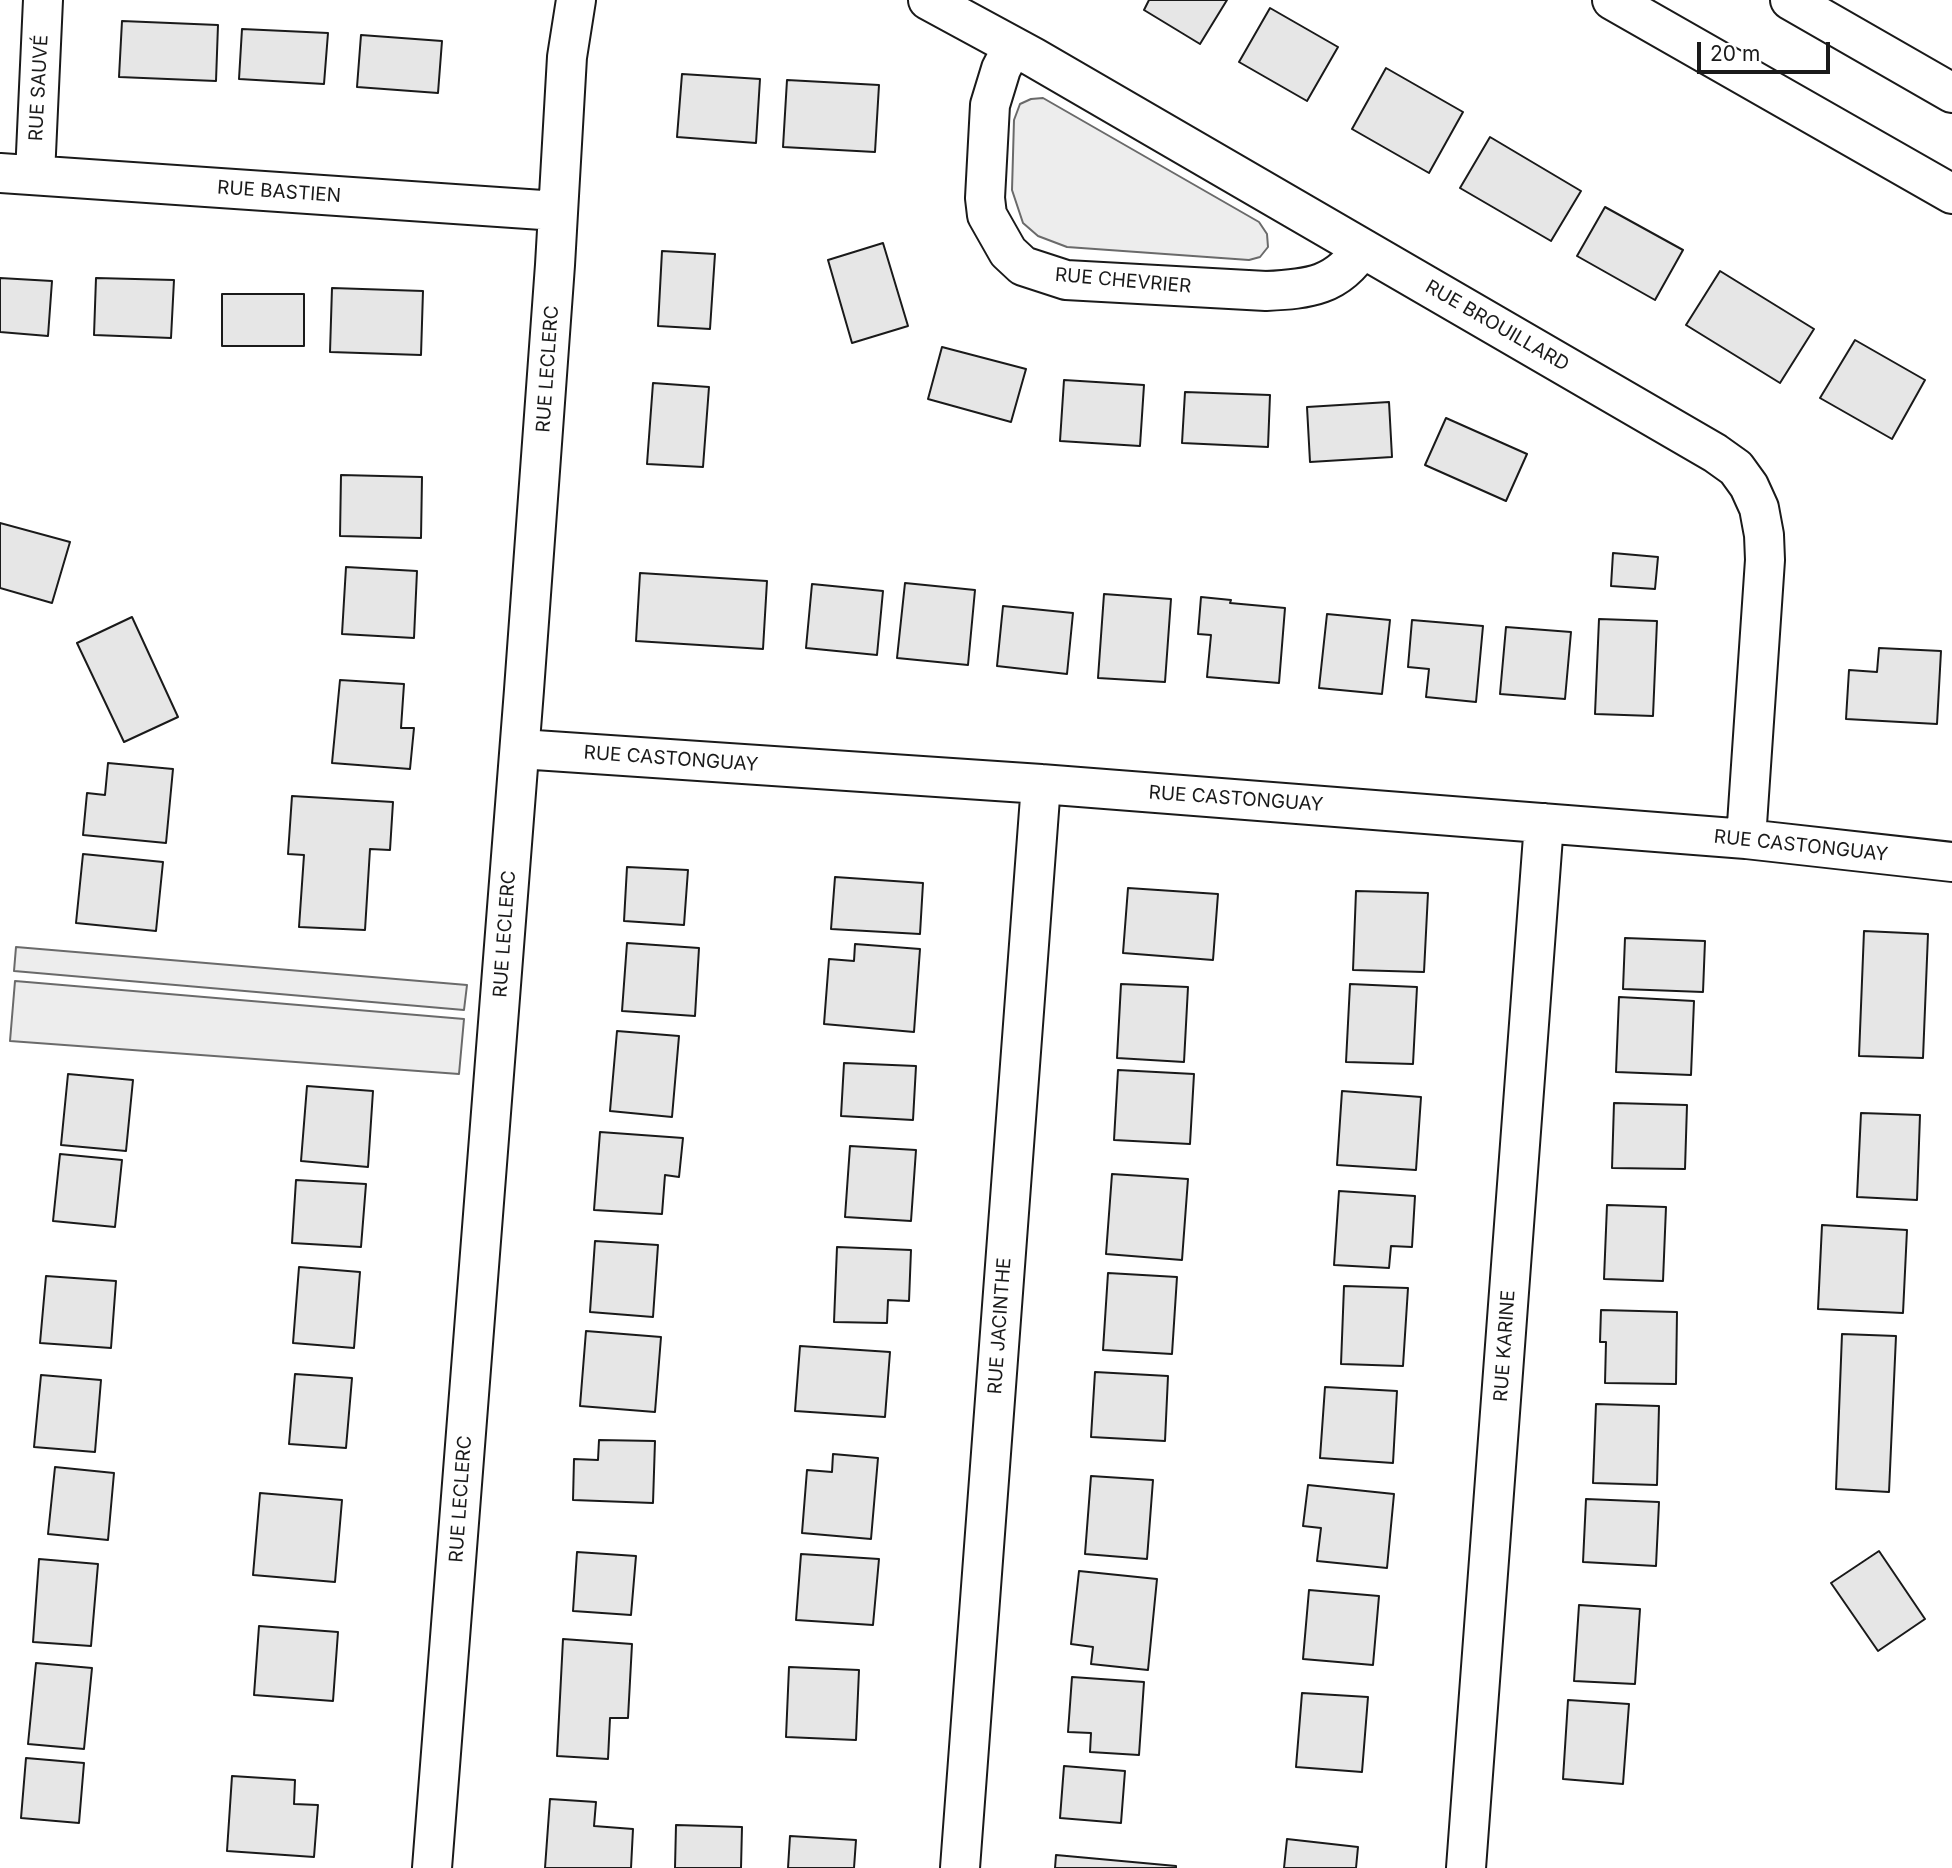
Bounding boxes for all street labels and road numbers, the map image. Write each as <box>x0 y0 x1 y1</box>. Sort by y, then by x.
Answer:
street label: RUE SAUVÉ <box>25 34 53 142</box>
street label: RUE BASTIEN <box>216 176 342 208</box>
street label: RUE CHEVRIER <box>1054 264 1192 298</box>
street label: RUE BROUILLARD <box>1421 276 1573 376</box>
street label: RUE LECLERC <box>532 305 564 433</box>
street label: RUE CASTONGUAY <box>583 742 759 776</box>
street label: RUE CASTONGUAY <box>1148 782 1324 816</box>
street label: RUE CASTONGUAY <box>1713 826 1889 866</box>
street label: RUE LECLERC <box>489 870 521 998</box>
street label: RUE JACINTHE <box>984 1257 1016 1395</box>
street label: RUE KARINE <box>1490 1289 1520 1403</box>
street label: RUE LECLERC <box>445 1435 477 1563</box>

